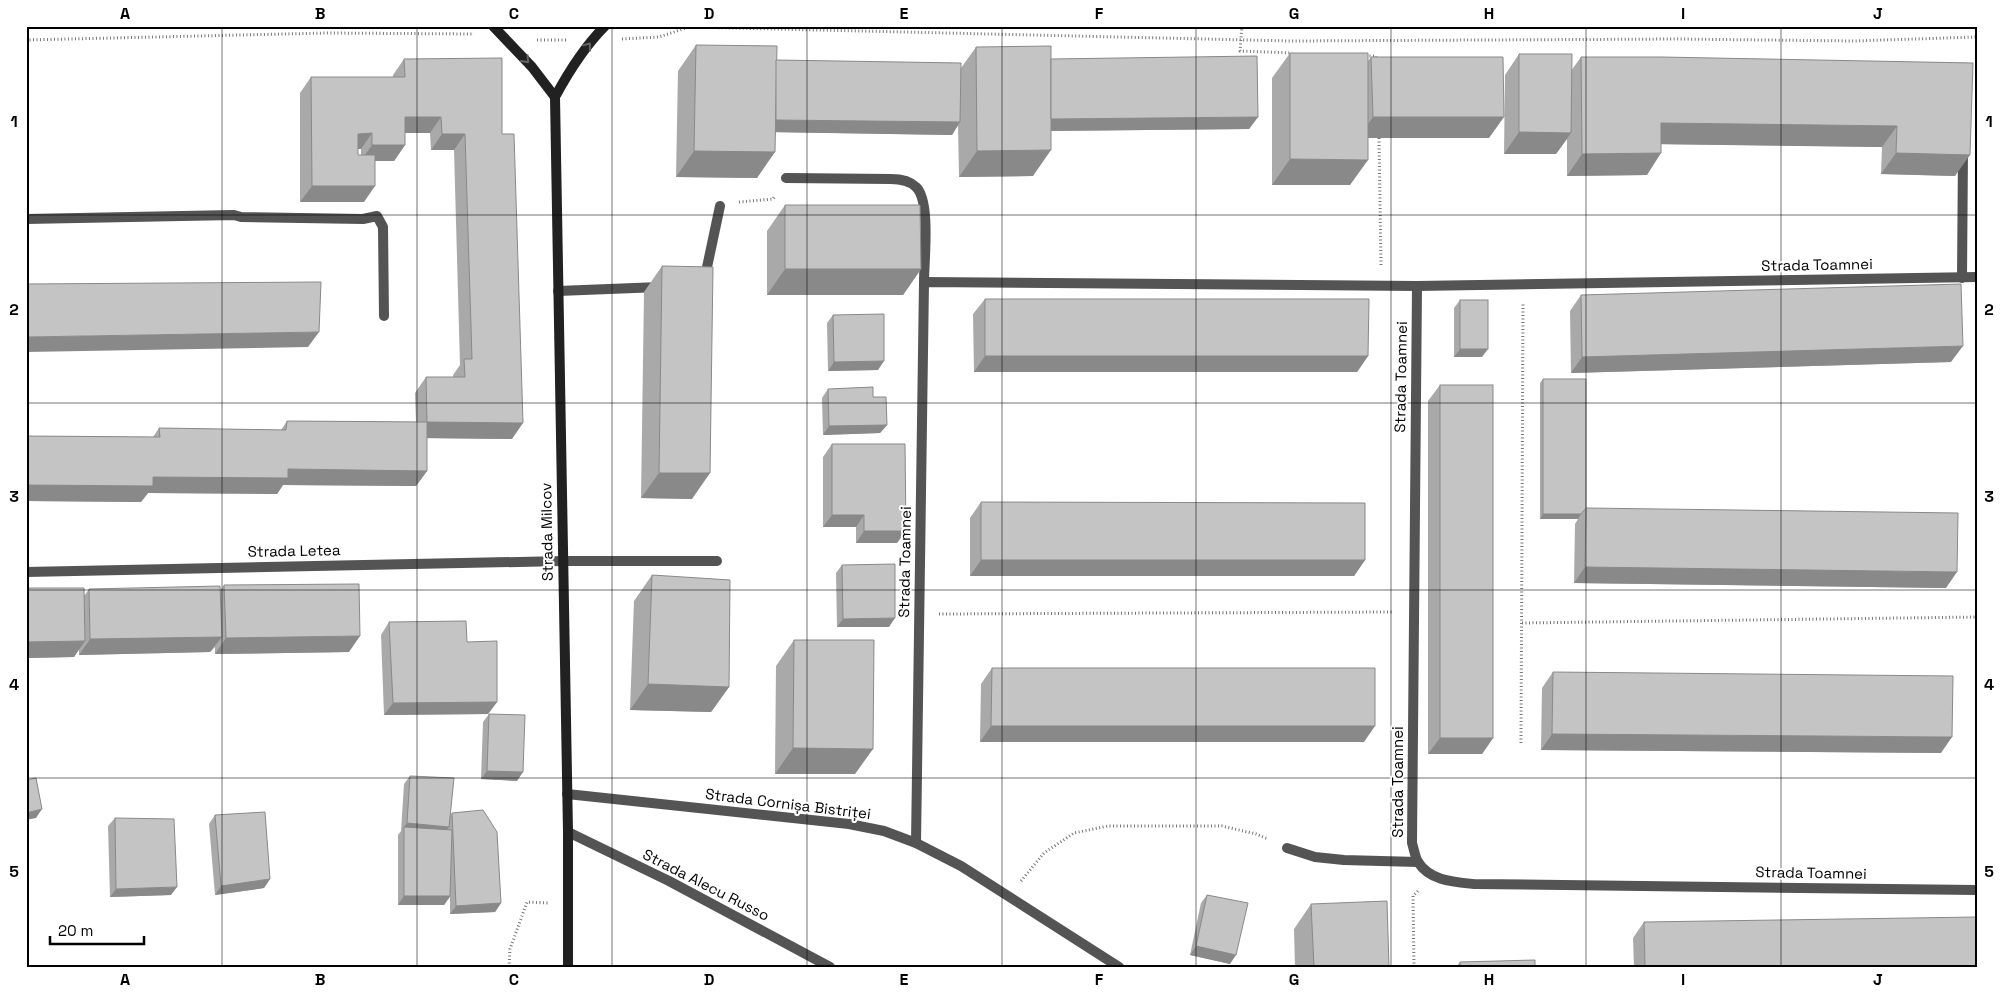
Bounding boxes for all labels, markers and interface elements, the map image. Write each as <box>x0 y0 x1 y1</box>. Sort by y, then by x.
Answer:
text: A <box>120 3 130 24</box>
text: B <box>315 3 325 24</box>
text: C <box>509 3 519 24</box>
text: D <box>704 3 714 24</box>
text: E <box>900 3 909 24</box>
text: F <box>1095 3 1104 24</box>
text: G <box>1289 3 1299 24</box>
text: H <box>1484 3 1494 24</box>
text: I <box>1681 3 1685 24</box>
text: J <box>1873 3 1883 24</box>
one-way arrow <box>582 43 590 52</box>
one-way arrow <box>520 54 529 63</box>
text: 1 <box>10 111 18 132</box>
text: 1 <box>1985 111 1993 132</box>
street label: Strada Toamnei <box>1761 254 1873 275</box>
text: 2 <box>9 299 19 320</box>
text: 2 <box>1984 299 1994 320</box>
street label: Strada Toamnei <box>1390 321 1411 433</box>
street label: Strada Milcov <box>536 483 557 581</box>
text: 3 <box>9 486 19 507</box>
text: 3 <box>1984 486 1994 507</box>
street label: Strada Toamnei <box>894 506 915 618</box>
street label: Strada Letea <box>247 540 341 561</box>
text: 4 <box>9 674 19 695</box>
text: 4 <box>1984 674 1994 695</box>
street label: Strada Toamnei <box>1388 726 1407 838</box>
street label: Strada Cornișa Bistriței <box>704 784 872 823</box>
street label: Strada Alecu Russo <box>640 844 773 925</box>
text: 5 <box>9 861 19 882</box>
text: 5 <box>1984 861 1994 882</box>
street label: Strada Toamnei <box>1755 862 1867 883</box>
scale bar <box>50 913 144 945</box>
text: 20 m <box>58 921 93 940</box>
text: A <box>120 969 130 990</box>
text: B <box>315 969 325 990</box>
text: C <box>509 969 519 990</box>
text: D <box>704 969 714 990</box>
text: E <box>900 969 909 990</box>
text: F <box>1095 969 1104 990</box>
text: G <box>1289 969 1299 990</box>
text: H <box>1484 969 1494 990</box>
text: I <box>1681 969 1685 990</box>
text: J <box>1873 969 1883 990</box>

